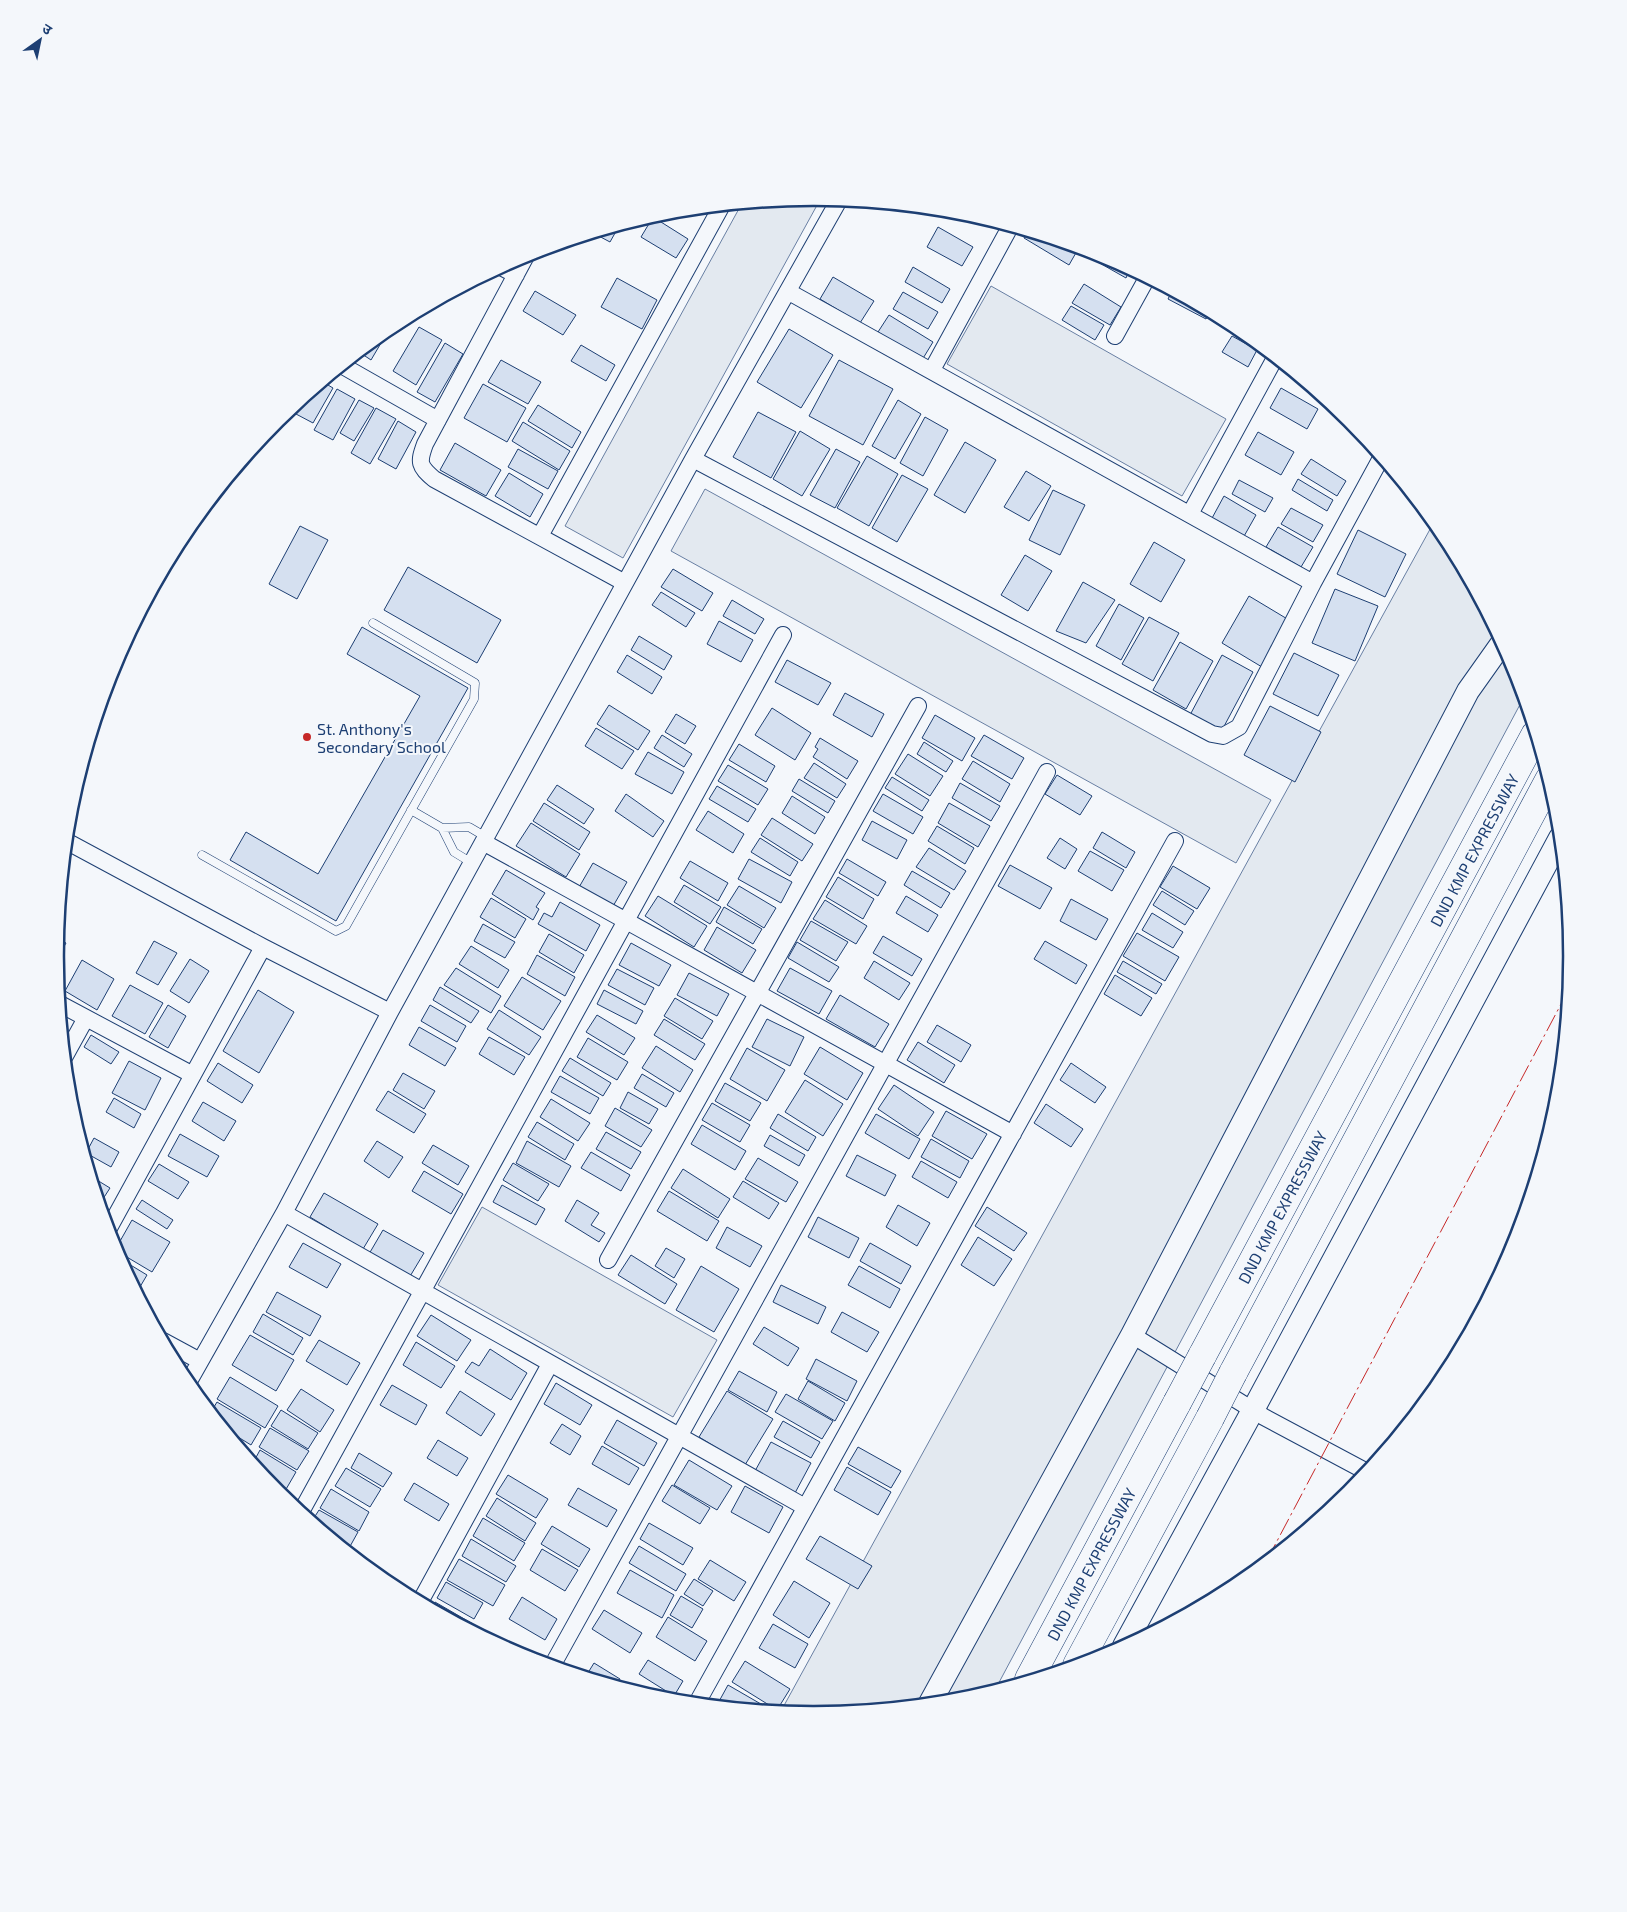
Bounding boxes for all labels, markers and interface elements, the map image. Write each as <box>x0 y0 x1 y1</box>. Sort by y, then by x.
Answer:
north arrow <box>15 15 65 65</box>
text: उ <box>39 19 56 38</box>
place label: St. Anthony's Secondary School <box>317 719 446 756</box>
marker: St. Anthony's Secondary School <box>301 731 313 743</box>
street label: DND KMP EXPRESSWAY <box>1426 770 1522 930</box>
street label: DND KMP EXPRESSWAY <box>1234 1127 1330 1287</box>
street label: DND KMP EXPRESSWAY <box>1043 1484 1139 1644</box>

